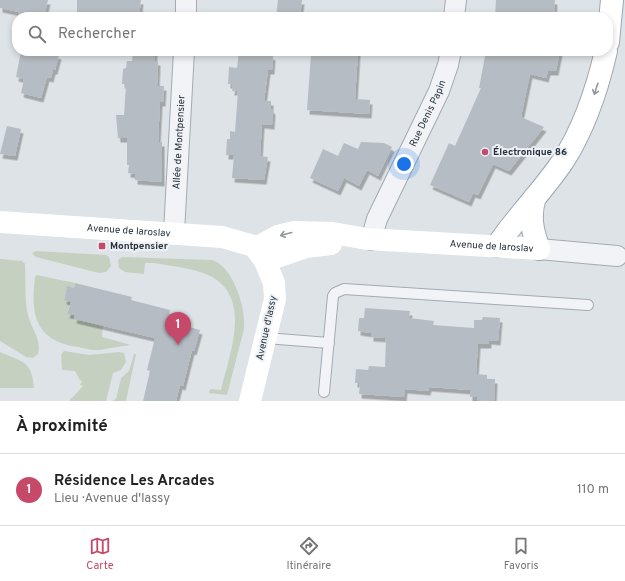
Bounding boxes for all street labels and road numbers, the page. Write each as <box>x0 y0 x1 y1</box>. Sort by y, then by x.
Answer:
street label: Rue Denis Papin <box>406 78 449 149</box>
street label: Allée de Montpensier <box>170 94 188 190</box>
street label: Avenue de Iaroslav <box>86 221 171 240</box>
street label: Avenue de Iaroslav <box>449 237 534 255</box>
street label: Avenue d'Iassy <box>254 294 280 362</box>

